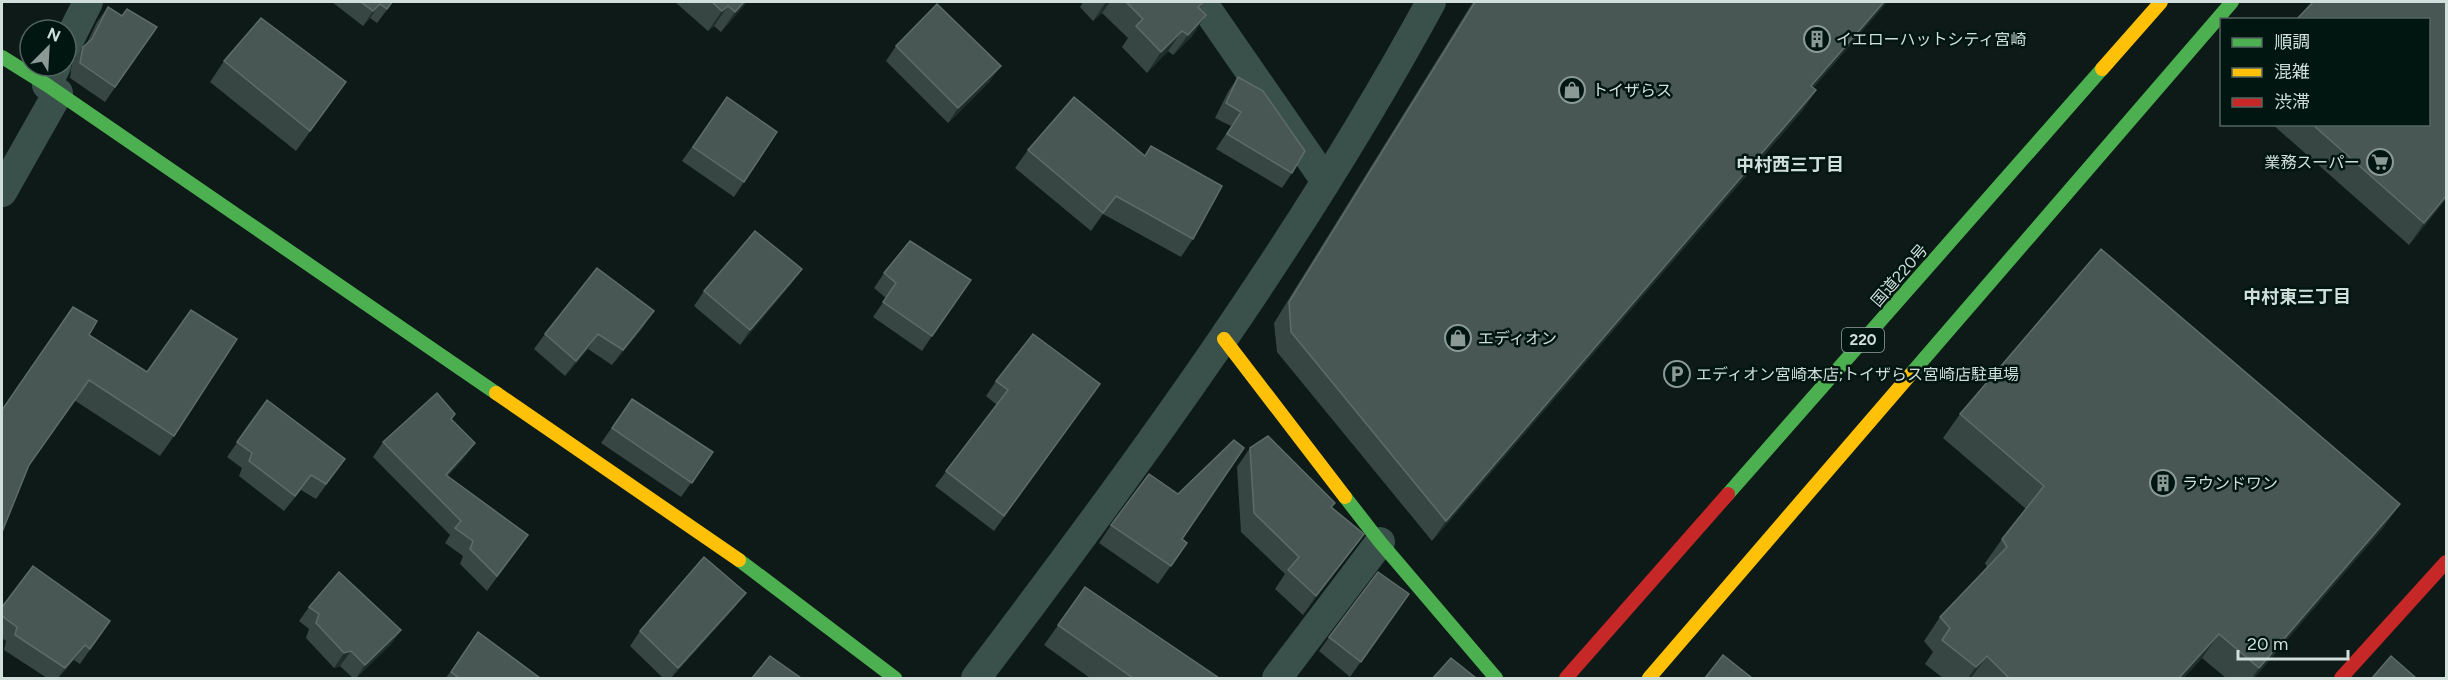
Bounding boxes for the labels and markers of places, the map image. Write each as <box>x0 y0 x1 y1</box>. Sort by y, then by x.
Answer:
building icon: イエローハットシティ宮崎 <box>1802 24 1832 54</box>
place label: イエローハットシティ宮崎 <box>1836 30 2027 49</box>
shop icon: トイザらス <box>1557 75 1587 105</box>
place label: トイザらス <box>1592 81 1672 100</box>
supermarket icon: 業務スーパー <box>2365 147 2395 177</box>
place label: 業務スーパー <box>2264 153 2360 172</box>
shop icon: エディオン <box>1443 323 1473 353</box>
place label: エディオン <box>1478 329 1557 348</box>
parking icon: エディオン宮崎本店;トイザらス宮崎店駐車場 <box>1662 359 1692 389</box>
place label: エディオン宮崎本店;トイザらス宮崎店駐車場 <box>1696 365 2019 384</box>
building icon: ラウンドワン <box>2148 468 2178 498</box>
place label: ラウンドワン <box>2182 474 2278 493</box>

